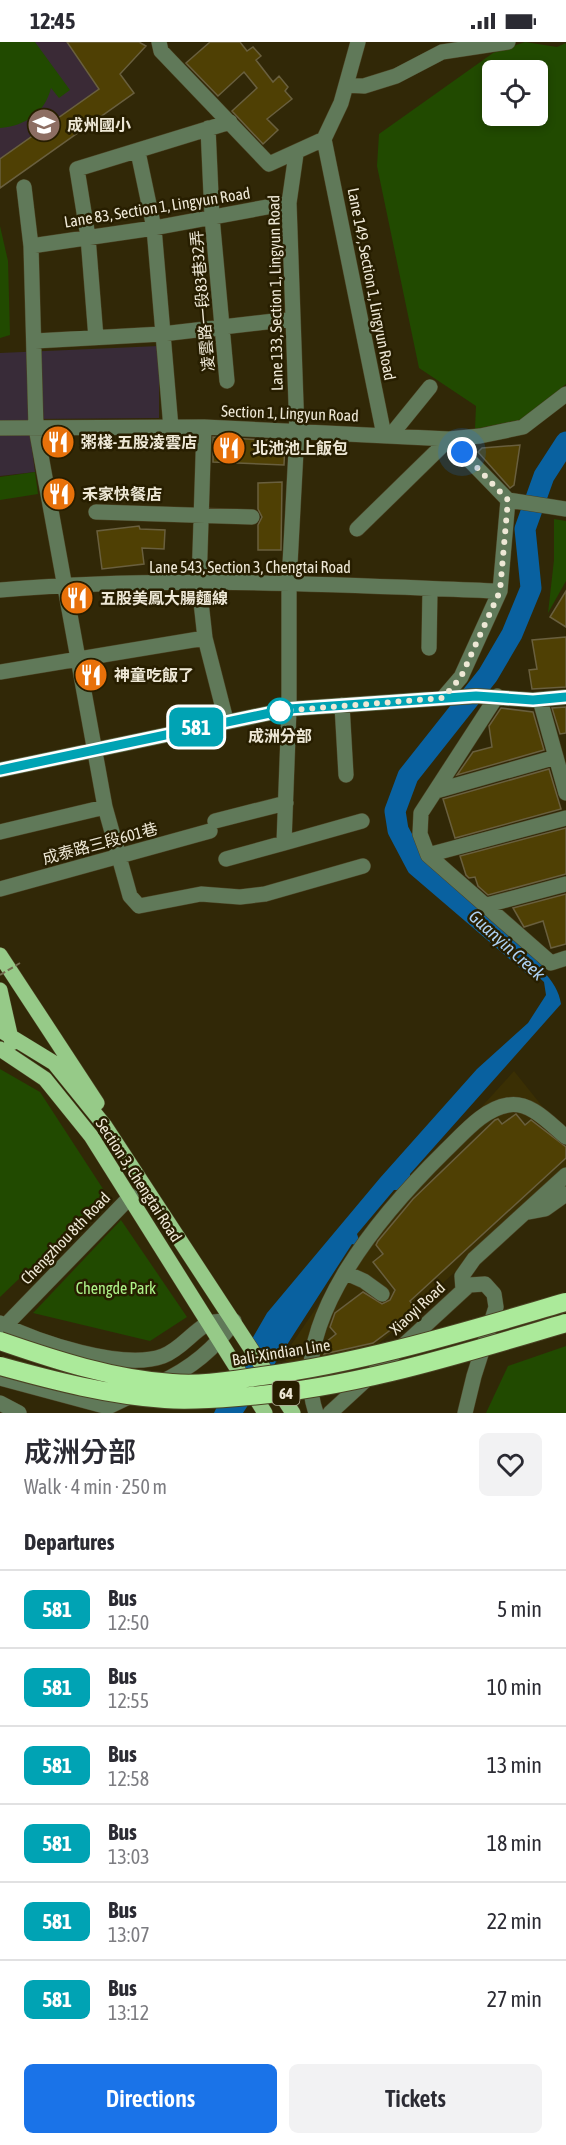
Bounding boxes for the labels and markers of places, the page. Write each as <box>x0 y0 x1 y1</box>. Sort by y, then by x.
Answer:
school or university icon: 成州國小 <box>26 107 62 143</box>
place label: 成州國小 <box>67 116 131 134</box>
restaurant icon: 粥棧-五股凌雲店 <box>40 424 76 460</box>
restaurant icon: 北池池上飯包 <box>211 430 247 466</box>
place label: 粥棧-五股凌雲店 <box>81 433 197 451</box>
place label: 北池池上飯包 <box>252 439 348 457</box>
restaurant icon: 禾家快餐店 <box>41 476 77 512</box>
place label: 禾家快餐店 <box>82 485 162 503</box>
restaurant icon: 五股美鳳大腸麵線 <box>59 580 95 616</box>
place label: 五股美鳳大腸麵線 <box>100 589 228 607</box>
restaurant icon: 神童吃飯了 <box>73 657 109 693</box>
place label: 神童吃飯了 <box>114 666 194 684</box>
marker: 成洲分部 <box>267 698 293 724</box>
place label: 成洲分部 <box>248 727 312 745</box>

